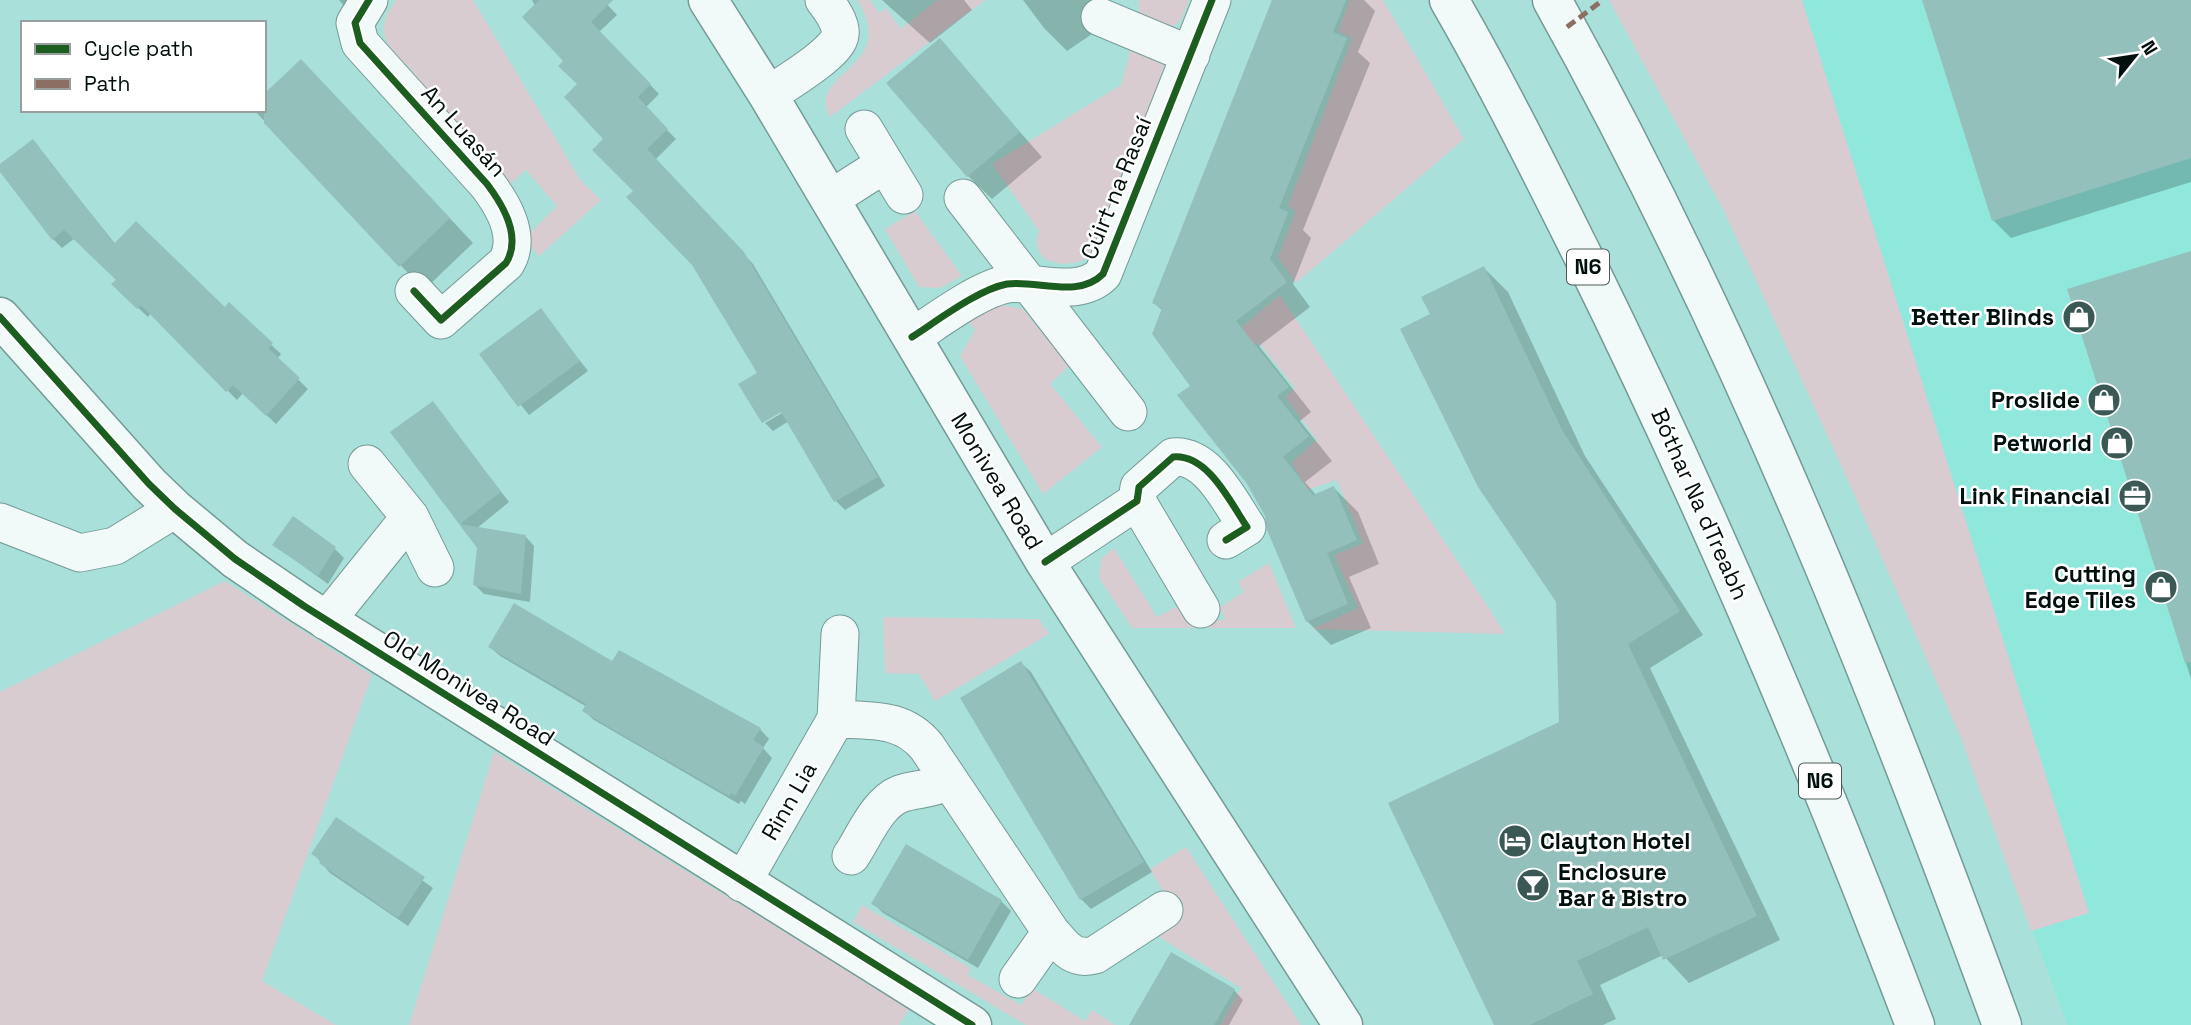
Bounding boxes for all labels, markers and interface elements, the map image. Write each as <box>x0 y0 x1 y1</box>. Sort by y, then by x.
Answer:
legend <box>21 21 266 112</box>
north arrow <box>2100 21 2170 91</box>
text: Cycle path <box>84 35 193 62</box>
text: N <box>2135 36 2163 60</box>
text: Path <box>84 70 130 97</box>
street label: An Luasán <box>415 79 513 183</box>
street label: Cúirt na Rasaí <box>1074 112 1158 264</box>
road number: N6 <box>1567 250 1609 284</box>
shop icon: Better Blinds <box>2060 298 2098 336</box>
place label: Better Blinds <box>1911 302 2054 332</box>
shop icon: Proslide <box>2085 381 2123 419</box>
place label: Proslide <box>1991 385 2080 415</box>
street label: Bóthar Na dTreabh <box>1644 404 1756 604</box>
street label: Monivea Road <box>944 407 1050 555</box>
shop icon: Petworld <box>2098 424 2136 462</box>
place label: Petworld <box>1993 428 2092 458</box>
office icon: Link Financial <box>2116 477 2154 515</box>
place label: Link Financial <box>1959 481 2110 511</box>
place label: Cutting Edge Tiles <box>2025 559 2136 615</box>
shop icon: Cutting Edge Tiles <box>2142 568 2180 606</box>
street label: Old Monivea Road <box>378 623 560 753</box>
street label: Rinn Lia <box>755 756 823 846</box>
road number: N6 <box>1799 764 1841 798</box>
hotel icon: Clayton Hotel <box>1496 822 1534 860</box>
place label: Clayton Hotel <box>1540 826 1691 856</box>
place label: Enclosure Bar & Bistro <box>1558 857 1687 913</box>
bar icon: Enclosure Bar & Bistro <box>1514 866 1552 904</box>

